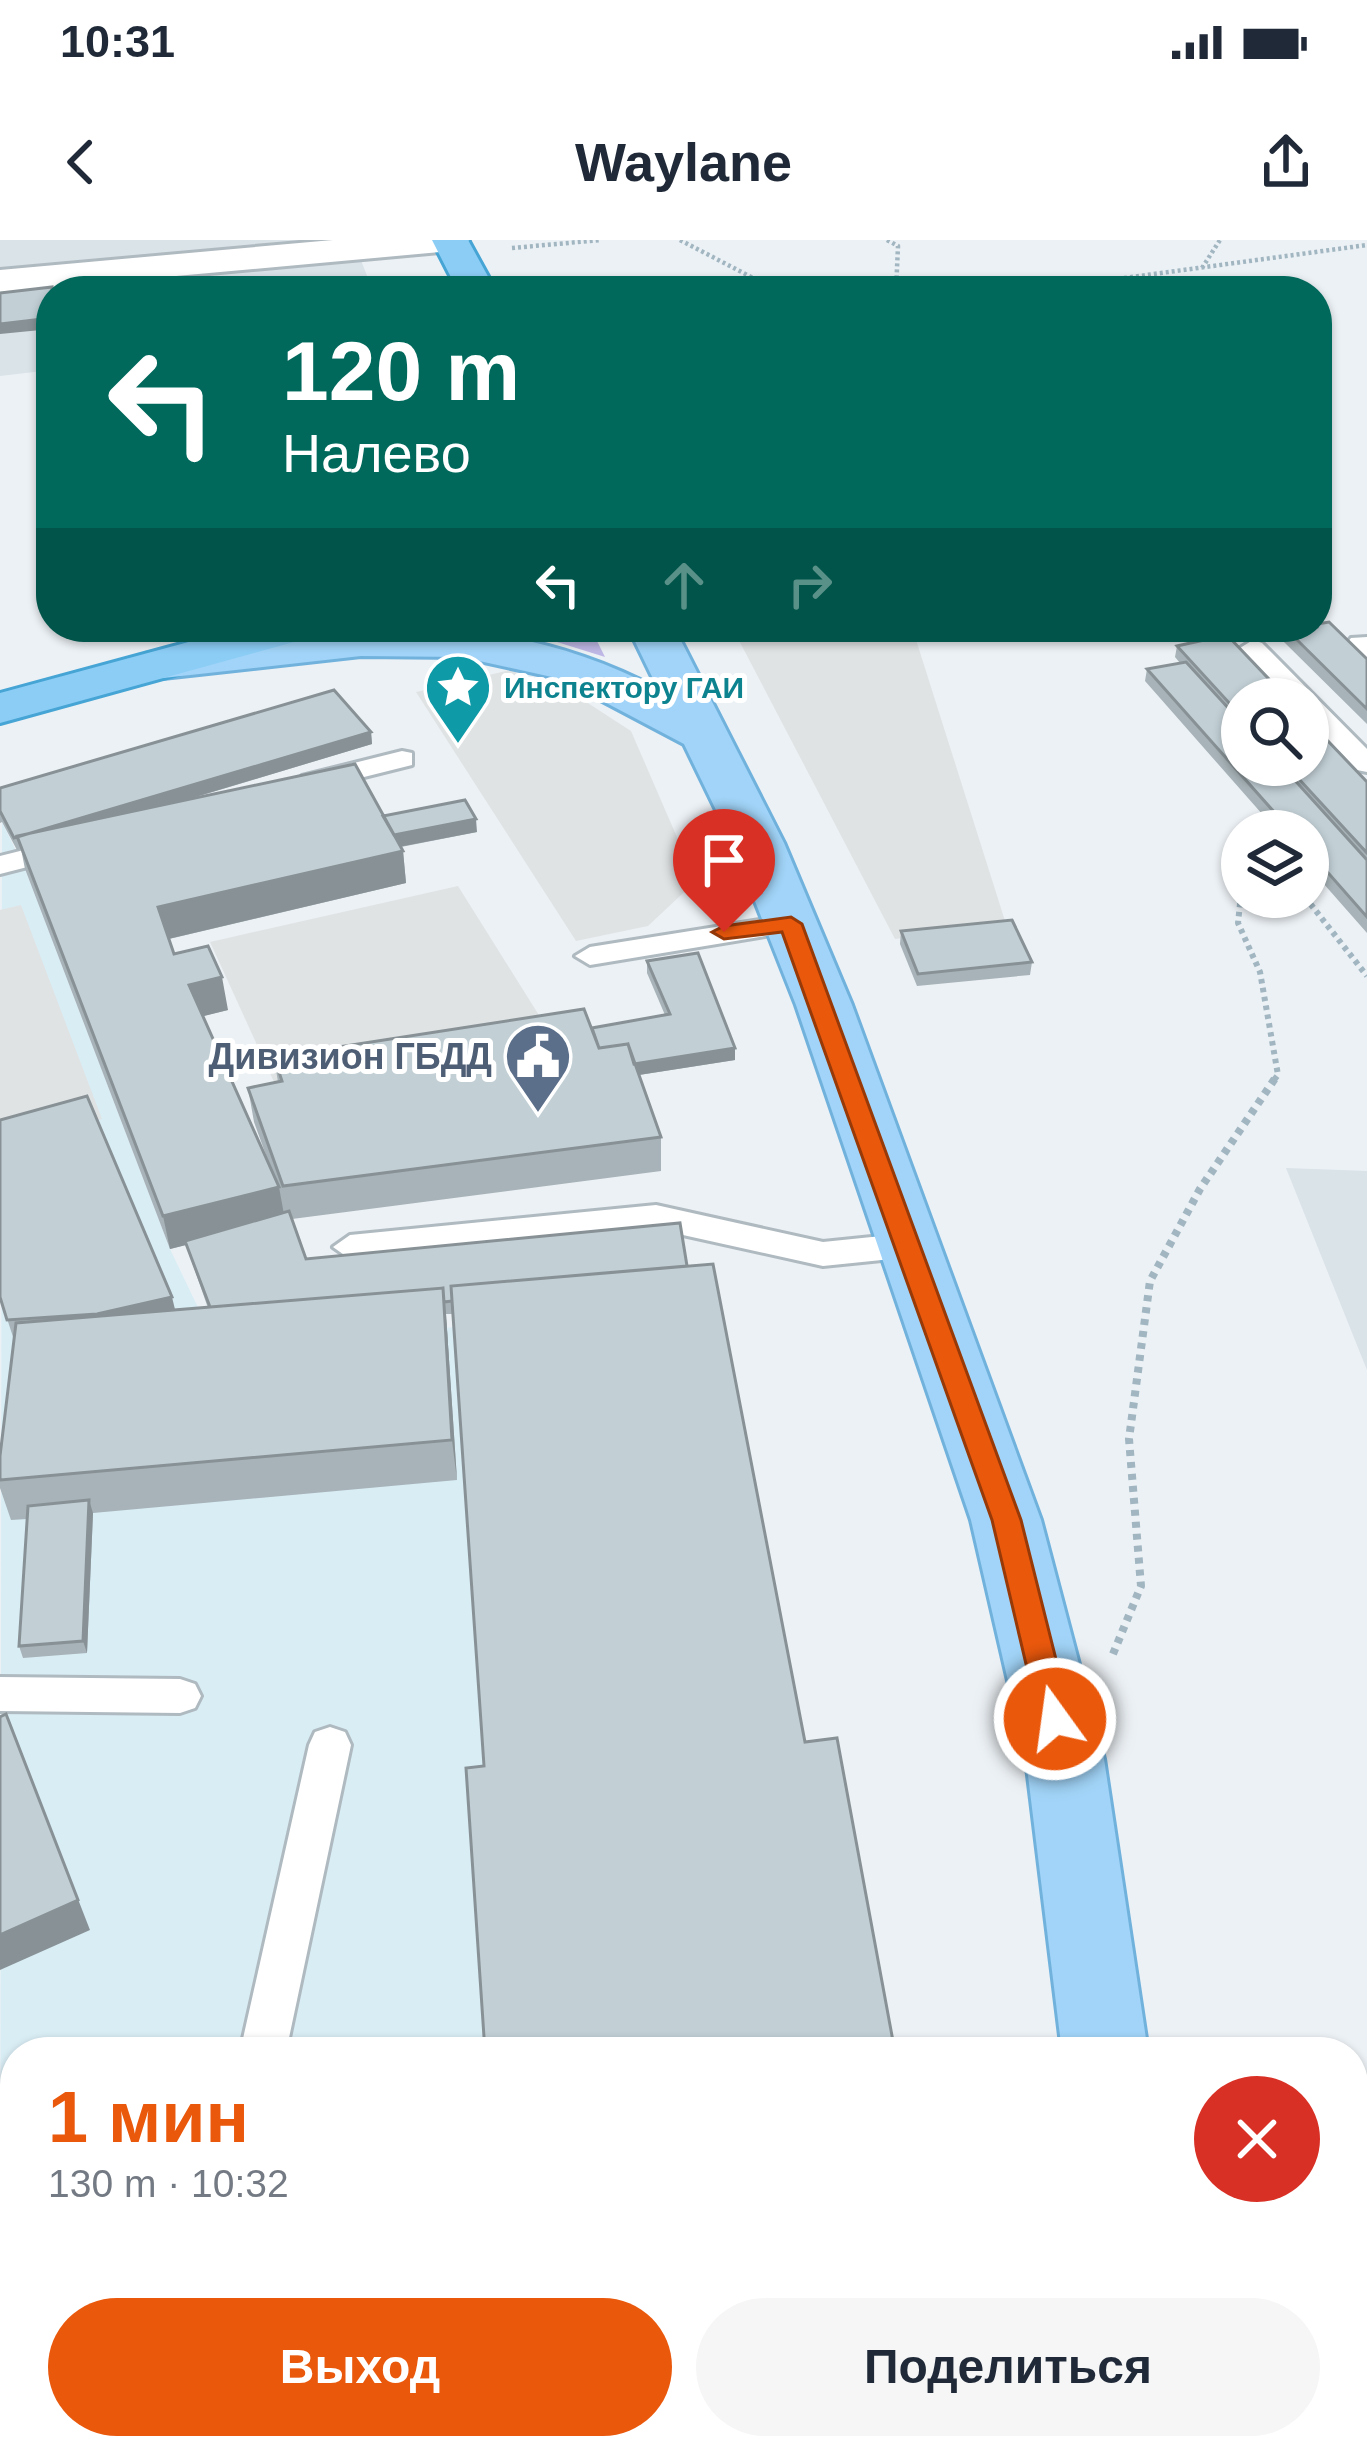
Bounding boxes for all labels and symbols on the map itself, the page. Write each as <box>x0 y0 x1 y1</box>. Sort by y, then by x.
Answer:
place icon: Инспектору ГАИ <box>423 652 493 746</box>
place label: Инспектору ГАИ <box>504 671 744 704</box>
pin <box>673 809 775 932</box>
public building icon: Дивизион ГБДД <box>503 1021 573 1115</box>
place label: Дивизион ГБДД <box>209 1036 492 1077</box>
position arrow <box>992 1656 1118 1782</box>

